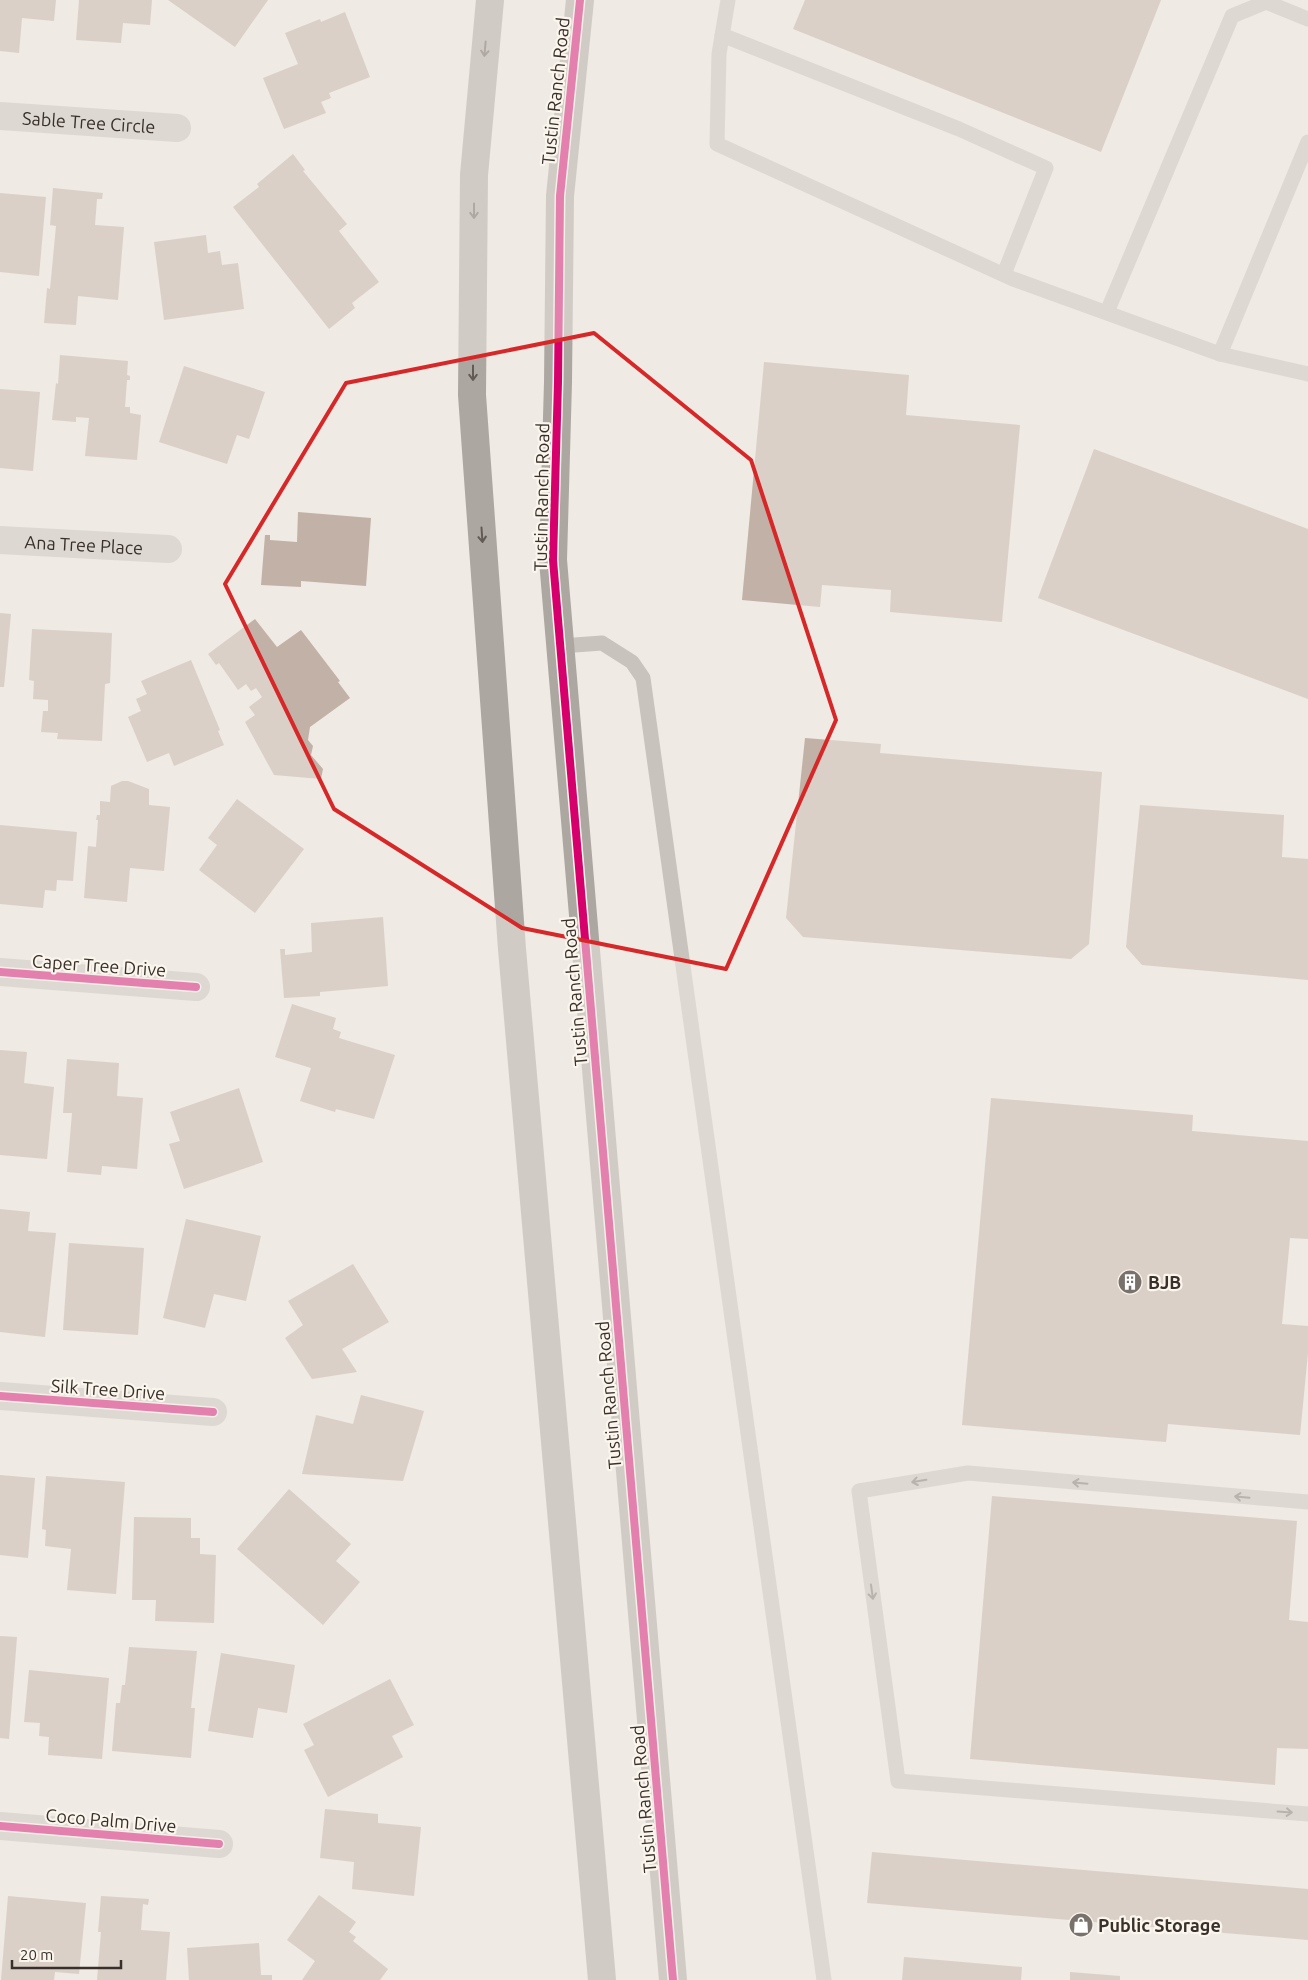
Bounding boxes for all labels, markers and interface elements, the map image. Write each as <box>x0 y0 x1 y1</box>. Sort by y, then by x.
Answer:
street label: Tustin Ranch Road <box>537 16 573 166</box>
one-way arrow <box>480 40 490 56</box>
street label: Sable Tree Circle <box>22 108 156 137</box>
one-way arrow <box>469 202 478 218</box>
one-way arrow <box>468 365 477 381</box>
street label: Tustin Ranch Road <box>530 423 552 571</box>
one-way arrow <box>478 527 487 543</box>
street label: Ana Tree Place <box>24 531 144 558</box>
street label: Tustin Ranch Road <box>558 917 590 1067</box>
street label: Caper Tree Drive <box>31 950 167 980</box>
building icon: BJB <box>1117 1269 1143 1295</box>
place label: BJB <box>1148 1272 1181 1292</box>
street label: Tustin Ranch Road <box>592 1320 624 1470</box>
street label: Silk Tree Drive <box>50 1375 166 1403</box>
one-way arrow <box>911 1477 927 1487</box>
one-way arrow <box>1073 1478 1089 1488</box>
one-way arrow <box>1235 1492 1251 1502</box>
one-way arrow <box>867 1583 877 1599</box>
street label: Tustin Ranch Road <box>627 1724 659 1874</box>
street label: Coco Palm Drive <box>45 1804 177 1836</box>
one-way arrow <box>1277 1807 1293 1817</box>
shop icon: Public Storage <box>1068 1912 1094 1938</box>
place label: Public Storage <box>1098 1915 1221 1935</box>
scale bar <box>12 1938 121 1970</box>
text: 20 m <box>20 1946 53 1963</box>

